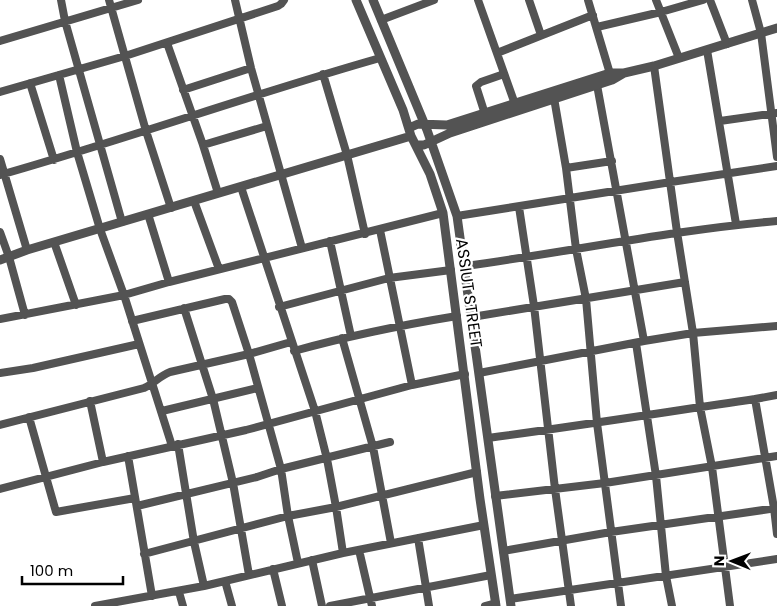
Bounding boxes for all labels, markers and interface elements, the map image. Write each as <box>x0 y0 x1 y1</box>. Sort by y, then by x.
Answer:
street label: ASSIUT STREET <box>450 237 488 349</box>
north arrow <box>707 536 757 586</box>
scale bar <box>22 554 124 586</box>
text: N <box>709 555 729 566</box>
text: 100 m <box>30 560 73 581</box>

